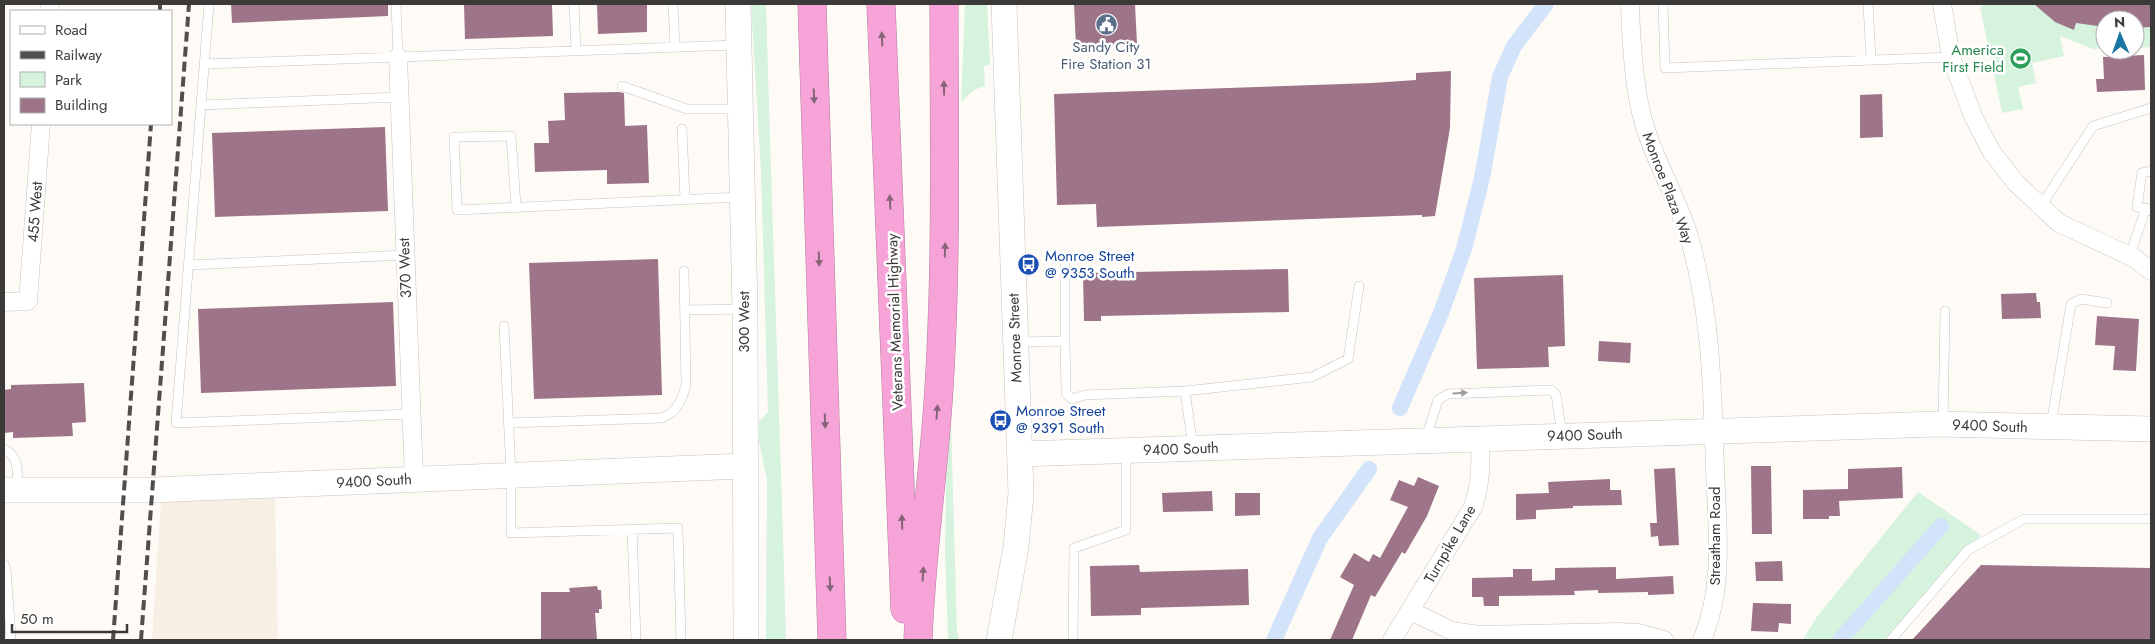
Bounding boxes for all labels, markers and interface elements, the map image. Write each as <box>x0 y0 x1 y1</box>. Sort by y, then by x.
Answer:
legend <box>10 10 172 125</box>
north arrow <box>2095 10 2145 60</box>
public building icon: Sandy City Fire Station 31 <box>1094 12 1118 36</box>
text: N <box>2114 12 2125 32</box>
text: Road <box>55 19 87 41</box>
one-way arrow <box>878 31 886 47</box>
place label: Sandy City Fire Station 31 <box>1061 36 1151 75</box>
place label: America First Field <box>1942 39 2004 78</box>
text: Railway <box>55 44 102 66</box>
sports icon: America First Field <box>2008 47 2032 71</box>
text: Park <box>55 69 82 91</box>
one-way arrow <box>940 79 948 95</box>
one-way arrow <box>810 89 818 105</box>
text: Building <box>55 94 107 116</box>
street label: Monroe Plaza Way <box>1637 129 1700 247</box>
street label: 455 West <box>22 180 48 243</box>
one-way arrow <box>885 194 893 210</box>
street label: Veterans Memorial Highway <box>881 233 909 411</box>
street label: 370 West <box>393 237 417 299</box>
one-way arrow <box>941 242 949 258</box>
place label: Monroe Street @ 9353 South <box>1045 245 1135 284</box>
one-way arrow <box>816 251 824 267</box>
bus stop icon: Monroe Street @ 9353 South <box>1017 253 1041 277</box>
street label: 300 West <box>733 291 755 353</box>
street label: Monroe Street <box>1002 293 1028 383</box>
one-way arrow <box>1452 388 1468 396</box>
place label: Monroe Street @ 9391 South <box>1016 400 1106 439</box>
one-way arrow <box>933 404 941 420</box>
bus stop icon: Monroe Street @ 9391 South <box>988 408 1012 432</box>
one-way arrow <box>821 413 829 429</box>
street label: 9400 South <box>1952 414 2028 438</box>
street label: 9400 South <box>1547 423 1623 447</box>
street label: 9400 South <box>1143 437 1219 461</box>
street label: 9400 South <box>336 468 412 494</box>
street label: Streatham Road <box>1704 487 1726 585</box>
street label: Turnpike Lane <box>1419 500 1481 587</box>
one-way arrow <box>898 513 906 529</box>
one-way arrow <box>919 566 927 582</box>
one-way arrow <box>826 576 834 592</box>
scale bar <box>12 602 128 634</box>
text: 50 m <box>20 608 54 630</box>

